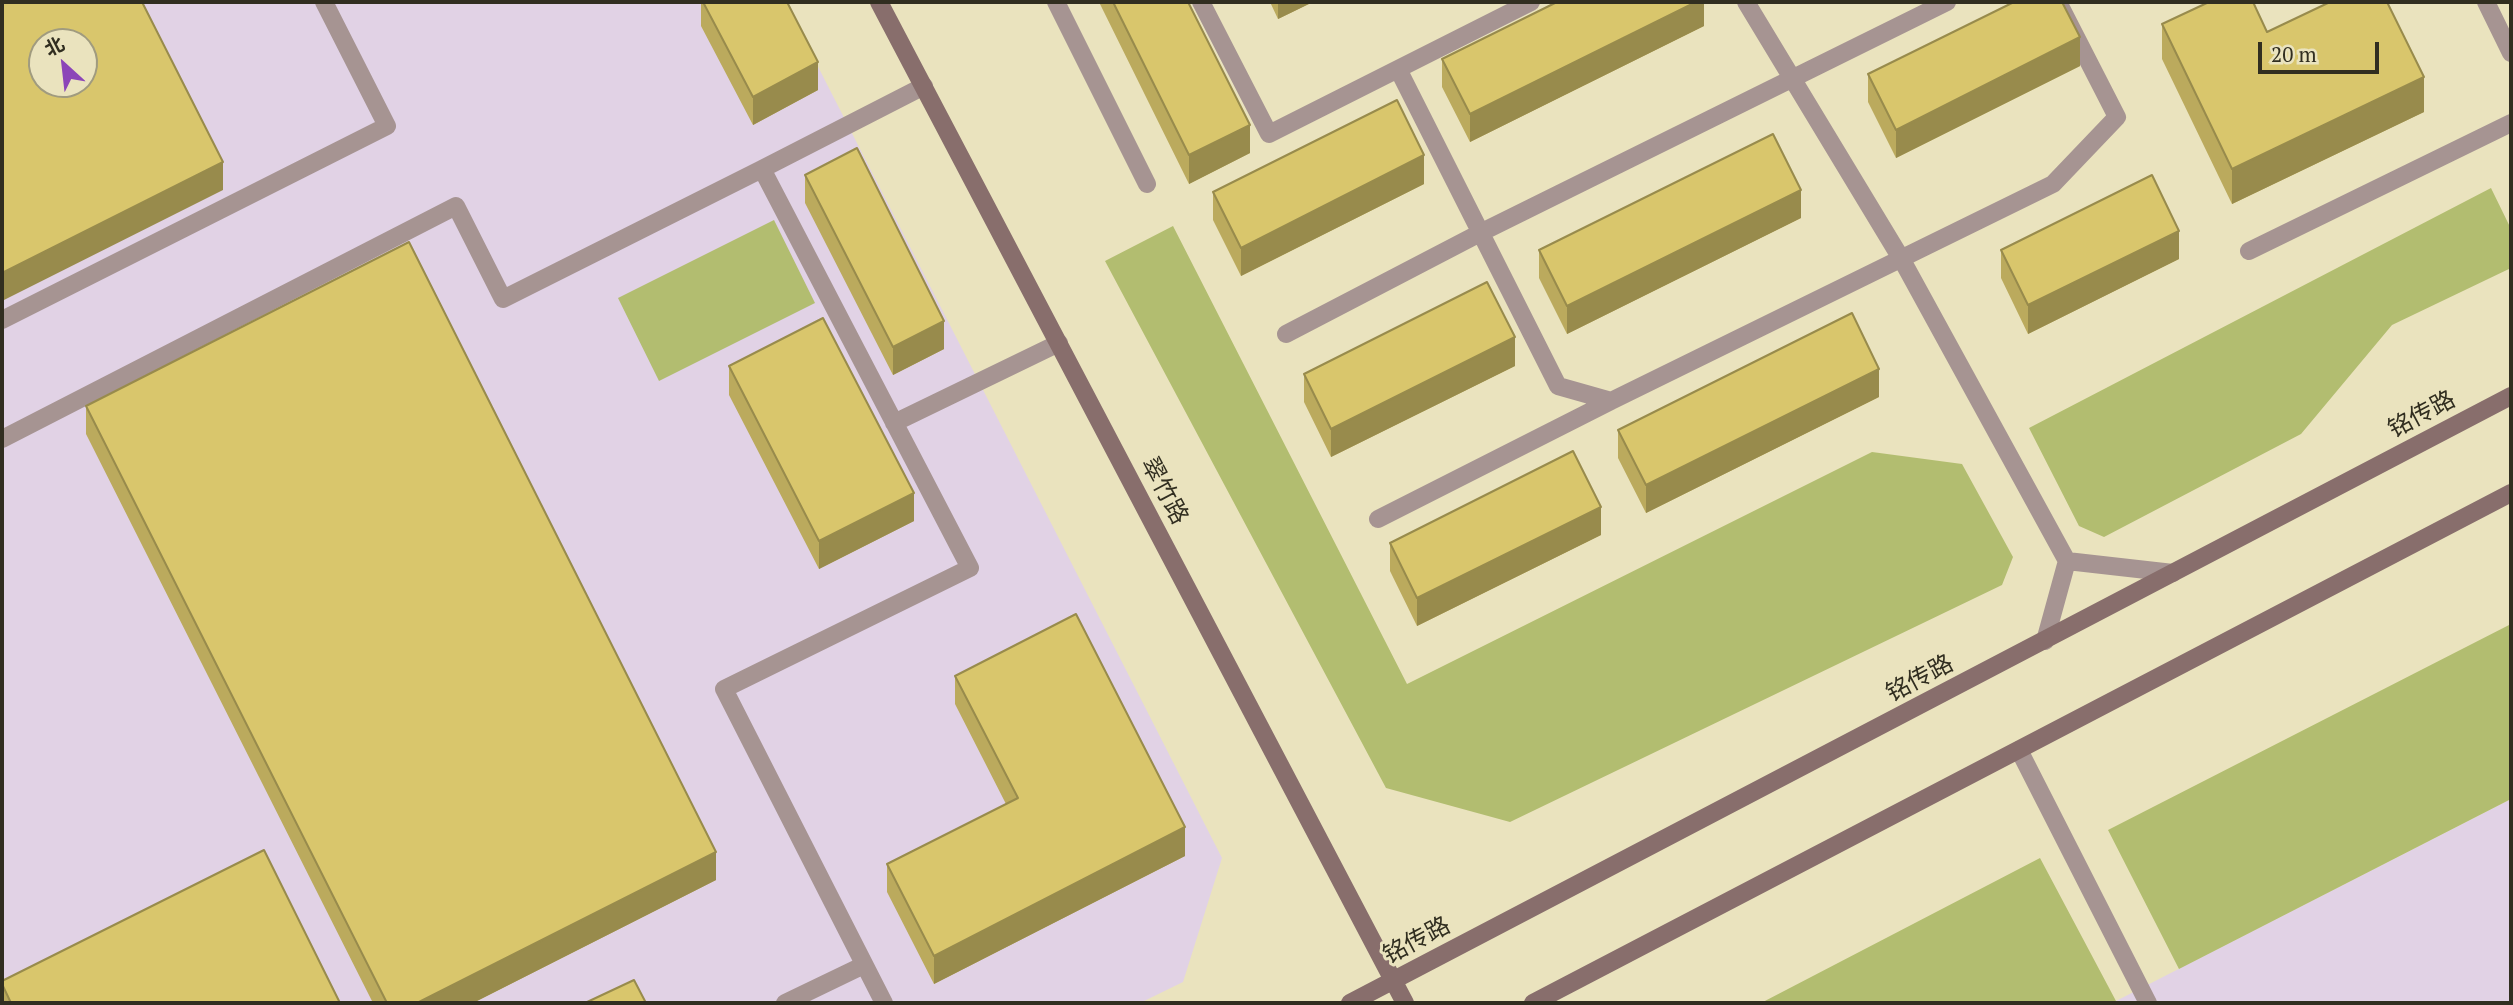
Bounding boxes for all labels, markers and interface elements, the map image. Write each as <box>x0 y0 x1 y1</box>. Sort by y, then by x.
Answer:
north arrow <box>28 28 98 98</box>
scale bar <box>2261 28 2382 72</box>
text: 北 <box>40 30 68 61</box>
text: 20 m <box>2271 40 2317 68</box>
street label: 铭传路 <box>2383 385 2461 445</box>
street label: 翠竹路 <box>1134 452 1194 530</box>
street label: 铭传路 <box>1881 649 1959 709</box>
street label: 铭传路 <box>1378 911 1456 971</box>

